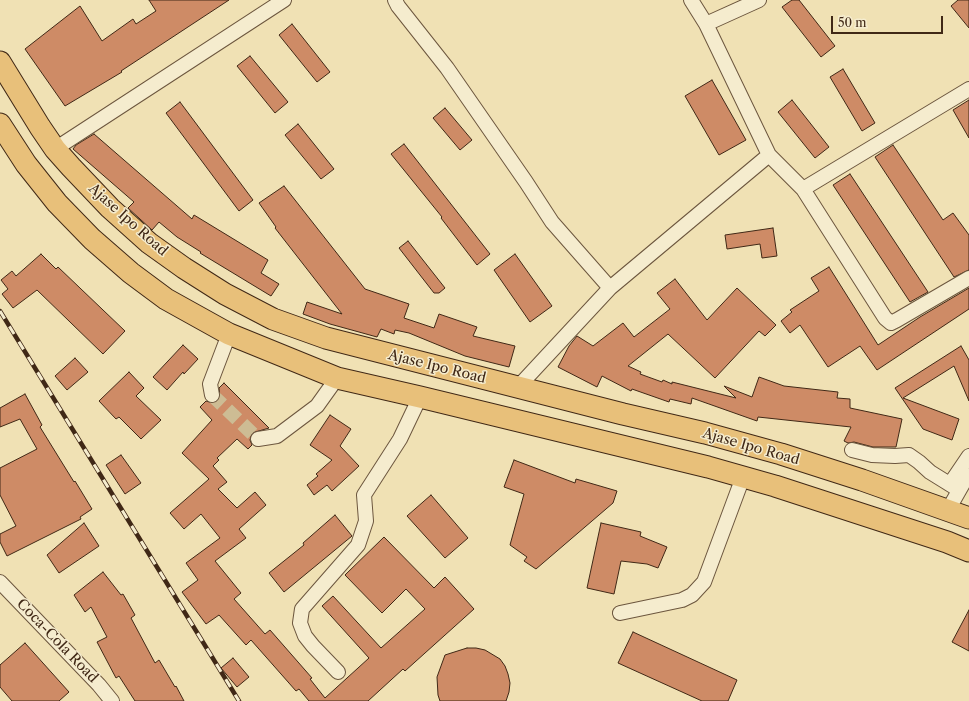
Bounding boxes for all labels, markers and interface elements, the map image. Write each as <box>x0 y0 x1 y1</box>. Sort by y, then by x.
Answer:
scale bar <box>833 8 945 34</box>
text: 50 m <box>838 15 867 30</box>
street label: Ajase Ipo Road <box>85 180 171 260</box>
street label: Ajase Ipo Road <box>386 347 488 387</box>
street label: Ajase Ipo Road <box>701 425 801 469</box>
street label: Coca-Cola Road <box>13 596 101 686</box>

